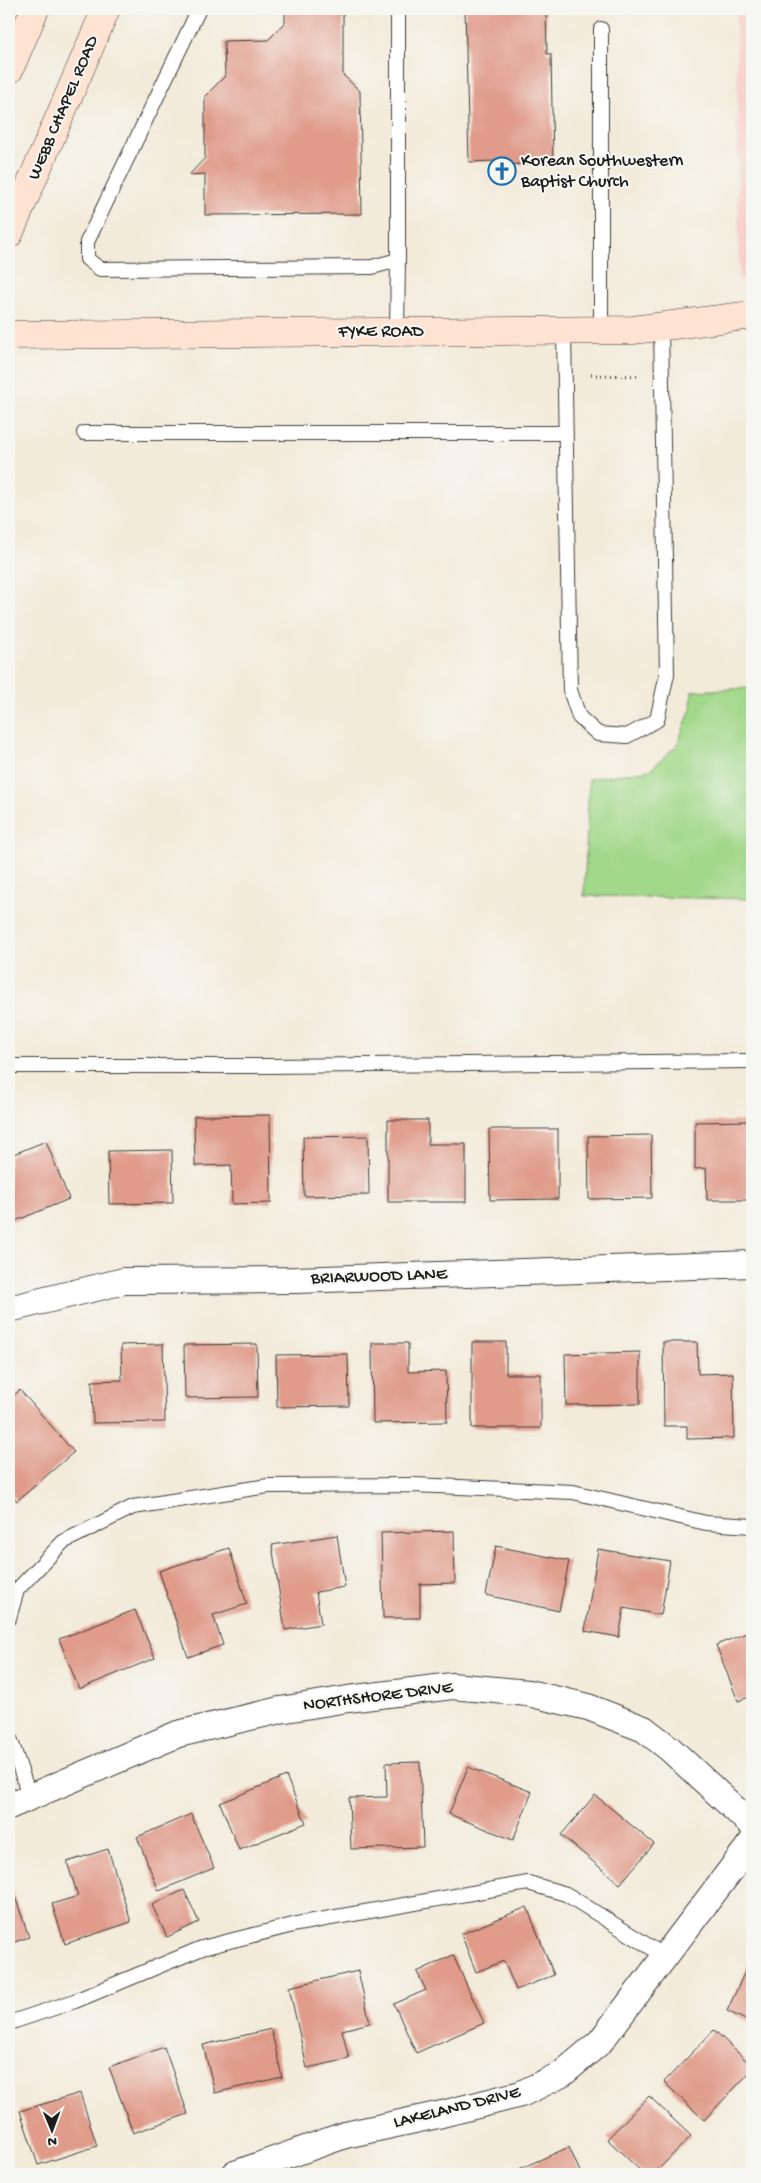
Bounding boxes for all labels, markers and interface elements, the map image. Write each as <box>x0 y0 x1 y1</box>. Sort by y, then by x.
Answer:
street label: WEBB CHAPEL ROAD <box>24 33 104 183</box>
place label: Korean Southwestern Baptist Church <box>520 151 684 193</box>
church icon: Korean Southwestern Baptist Church <box>487 156 517 186</box>
street label: FYKE ROAD <box>337 322 424 343</box>
street label: BRIARWOOD LANE <box>310 1264 448 1290</box>
street label: NORTHSHORE DRIVE <box>302 1677 455 1717</box>
street label: LAKELAND DRIVE <box>391 2082 523 2134</box>
north arrow <box>28 2106 78 2156</box>
text: N <box>47 2132 57 2149</box>

